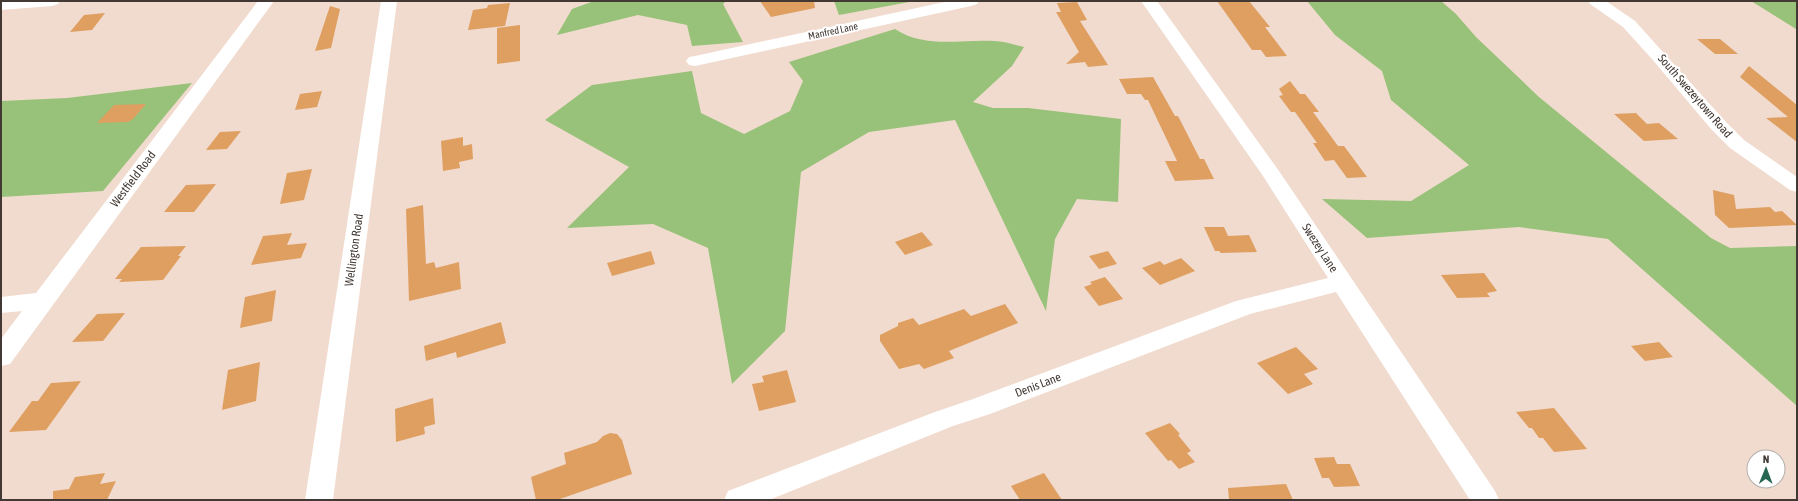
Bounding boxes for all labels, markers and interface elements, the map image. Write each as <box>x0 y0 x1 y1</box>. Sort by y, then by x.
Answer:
street label: Manfred Lane <box>807 20 859 42</box>
street label: South Swezeytown Road <box>1655 52 1735 140</box>
street label: Westfield Road <box>107 148 159 210</box>
street label: Wellington Road <box>342 213 366 287</box>
street label: Swezey Lane <box>1299 221 1341 275</box>
street label: Denis Lane <box>1013 370 1063 400</box>
north arrow <box>1746 449 1786 489</box>
text: N <box>1763 453 1770 465</box>

